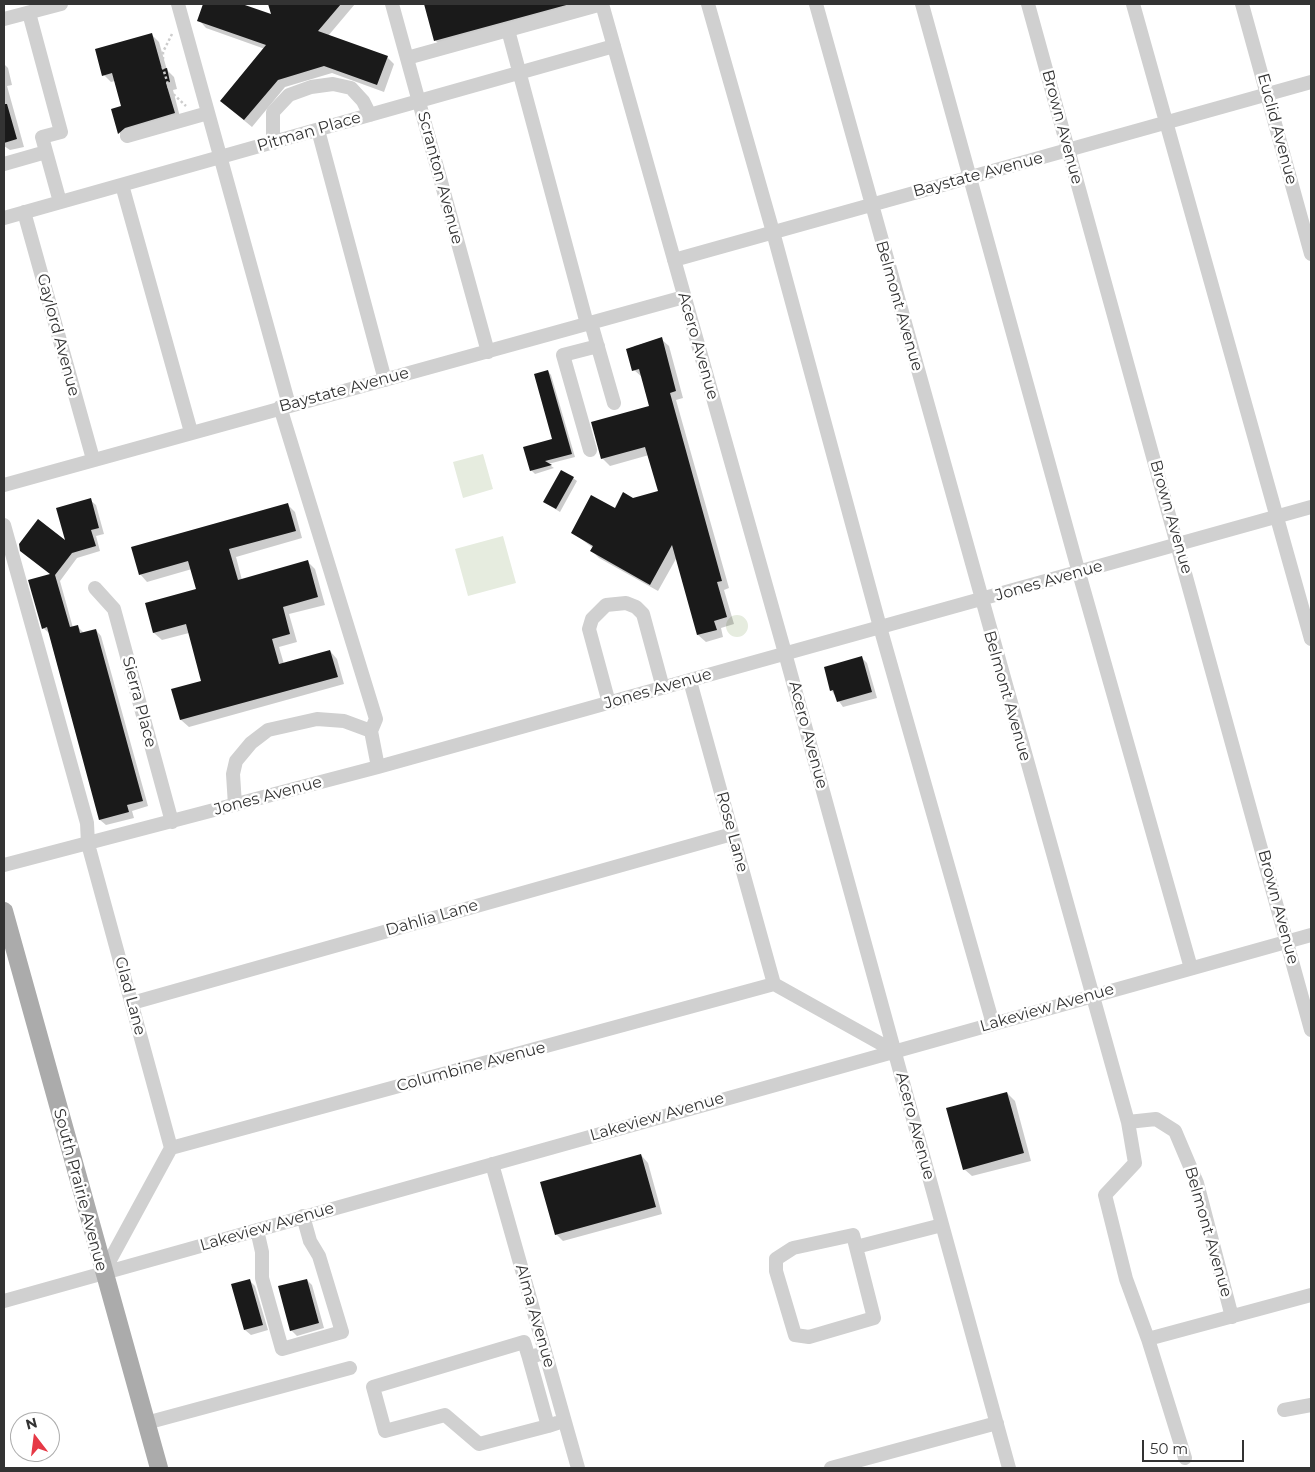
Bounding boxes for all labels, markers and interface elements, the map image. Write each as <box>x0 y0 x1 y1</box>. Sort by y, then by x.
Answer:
street label: Brown Avenue <box>1038 68 1086 186</box>
street label: Euclid Avenue <box>1253 71 1301 187</box>
street label: Pitman Place <box>255 108 363 156</box>
street label: Scranton Avenue <box>413 110 467 246</box>
street label: Baystate Avenue <box>911 148 1045 202</box>
street label: Belmont Avenue <box>871 239 927 373</box>
street label: Gaylord Avenue <box>32 272 84 398</box>
street label: Acero Avenue <box>674 290 722 402</box>
street label: Baystate Avenue <box>277 363 411 417</box>
street label: Brown Avenue <box>1146 458 1196 576</box>
street label: Jones Avenue <box>993 556 1105 606</box>
street label: Belmont Avenue <box>979 629 1035 763</box>
street label: Sierra Place <box>118 654 160 750</box>
street label: Jones Avenue <box>602 664 714 714</box>
street label: Acero Avenue <box>784 679 832 791</box>
street label: Jones Avenue <box>212 772 324 820</box>
street label: Rose Lane <box>712 790 752 874</box>
street label: Brown Avenue <box>1254 848 1302 966</box>
street label: Dahlia Lane <box>384 896 480 940</box>
street label: Glad Lane <box>110 955 150 1037</box>
street label: Lakeview Avenue <box>978 980 1116 1036</box>
street label: Columbine Avenue <box>395 1038 547 1096</box>
street label: Acero Avenue <box>891 1070 939 1182</box>
street label: Lakeview Avenue <box>588 1089 726 1145</box>
street label: South Prairie Avenue <box>49 1107 111 1273</box>
street label: Belmont Avenue <box>1180 1165 1236 1299</box>
street label: Lakeview Avenue <box>198 1199 336 1255</box>
street label: Alma Avenue <box>511 1262 559 1370</box>
north arrow <box>10 1412 60 1462</box>
text: N <box>24 1413 39 1434</box>
scale bar <box>1145 1430 1248 1462</box>
text: 50 m <box>1150 1439 1188 1458</box>

